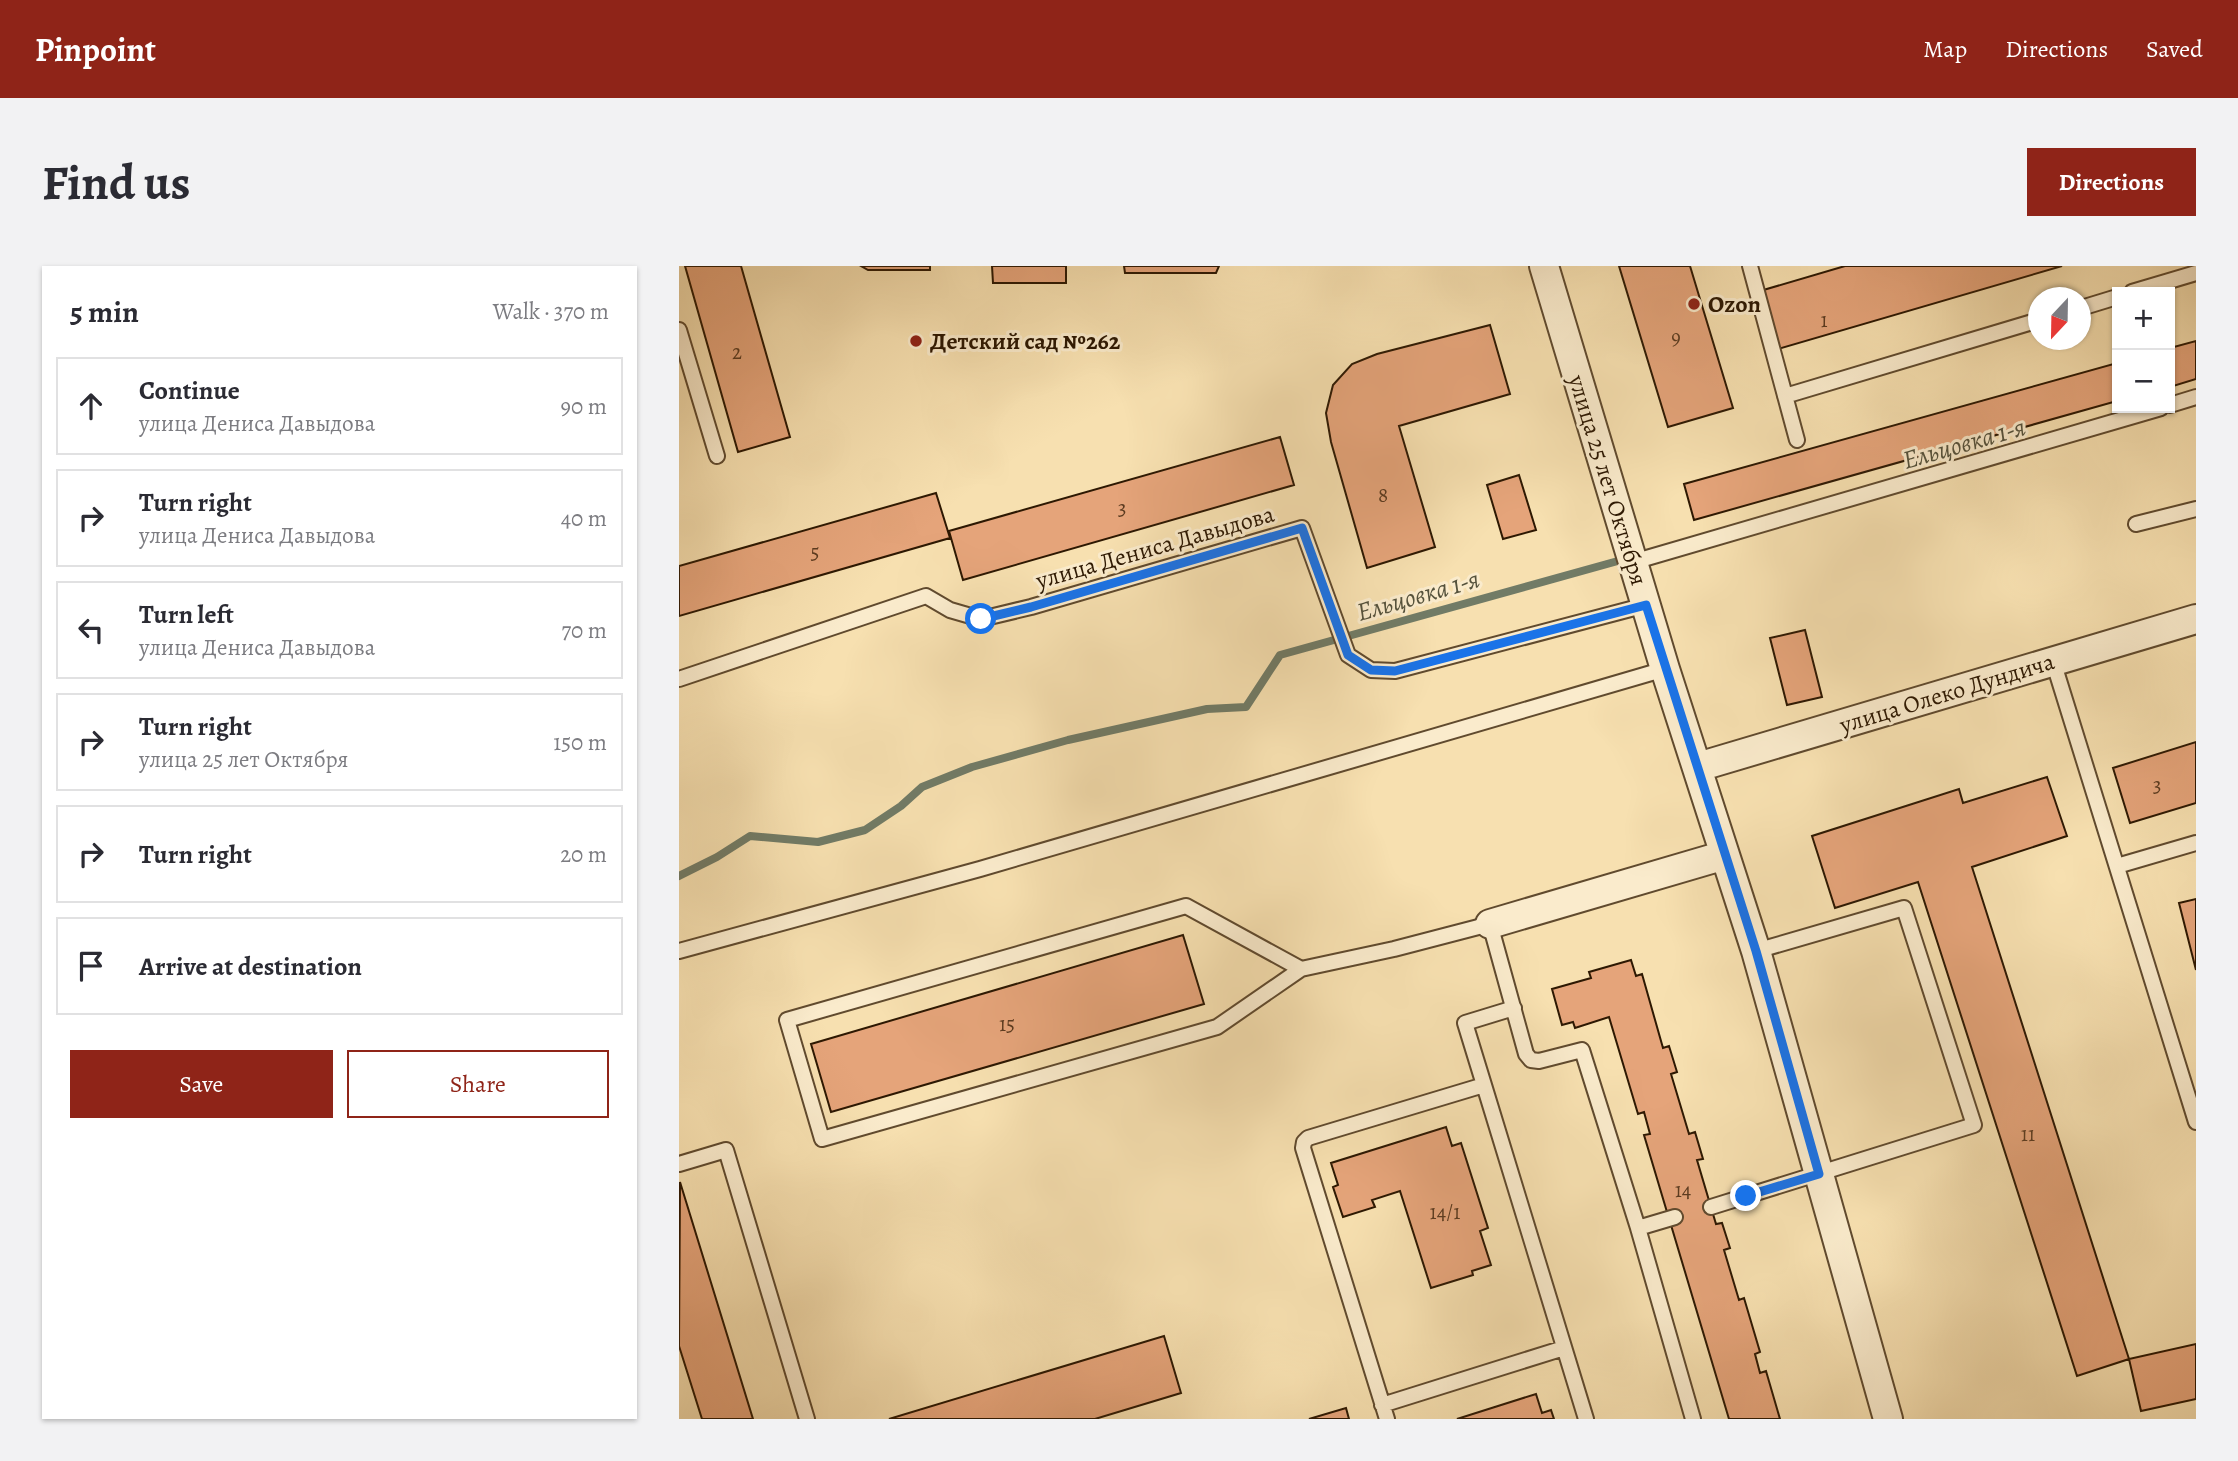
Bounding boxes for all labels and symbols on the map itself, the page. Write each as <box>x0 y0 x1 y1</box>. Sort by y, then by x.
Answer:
north arrow <box>2028 287 2091 350</box>
place label: Ozon <box>1708 288 1762 320</box>
marker: Ozon <box>1686 296 1702 312</box>
house number: 1 <box>1820 306 1828 334</box>
house number: 9 <box>1671 323 1681 351</box>
place label: Детский сад №262 <box>930 325 1121 357</box>
marker: Детский сад №262 <box>908 333 924 349</box>
house number: 2 <box>732 338 742 366</box>
street label: улица 25 лет Октября <box>1560 370 1655 589</box>
water label: Ельцовка 1-я <box>1899 409 2030 478</box>
house number: 8 <box>1378 481 1388 509</box>
house number: 3 <box>1118 494 1126 522</box>
street label: улица Дениса Давыдова <box>1031 498 1278 597</box>
house number: 5 <box>810 538 820 566</box>
water label: Ельцовка 1-я <box>1353 561 1484 630</box>
route start <box>965 603 996 634</box>
street label: улица Олеко Дундича <box>1835 645 2058 741</box>
house number: 3 <box>2153 771 2161 799</box>
house number: 15 <box>999 1010 1015 1038</box>
house number: 11 <box>2021 1120 2035 1148</box>
house number: 14 <box>1675 1176 1691 1204</box>
route end <box>1730 1180 1761 1211</box>
house number: 14/1 <box>1430 1198 1460 1226</box>

